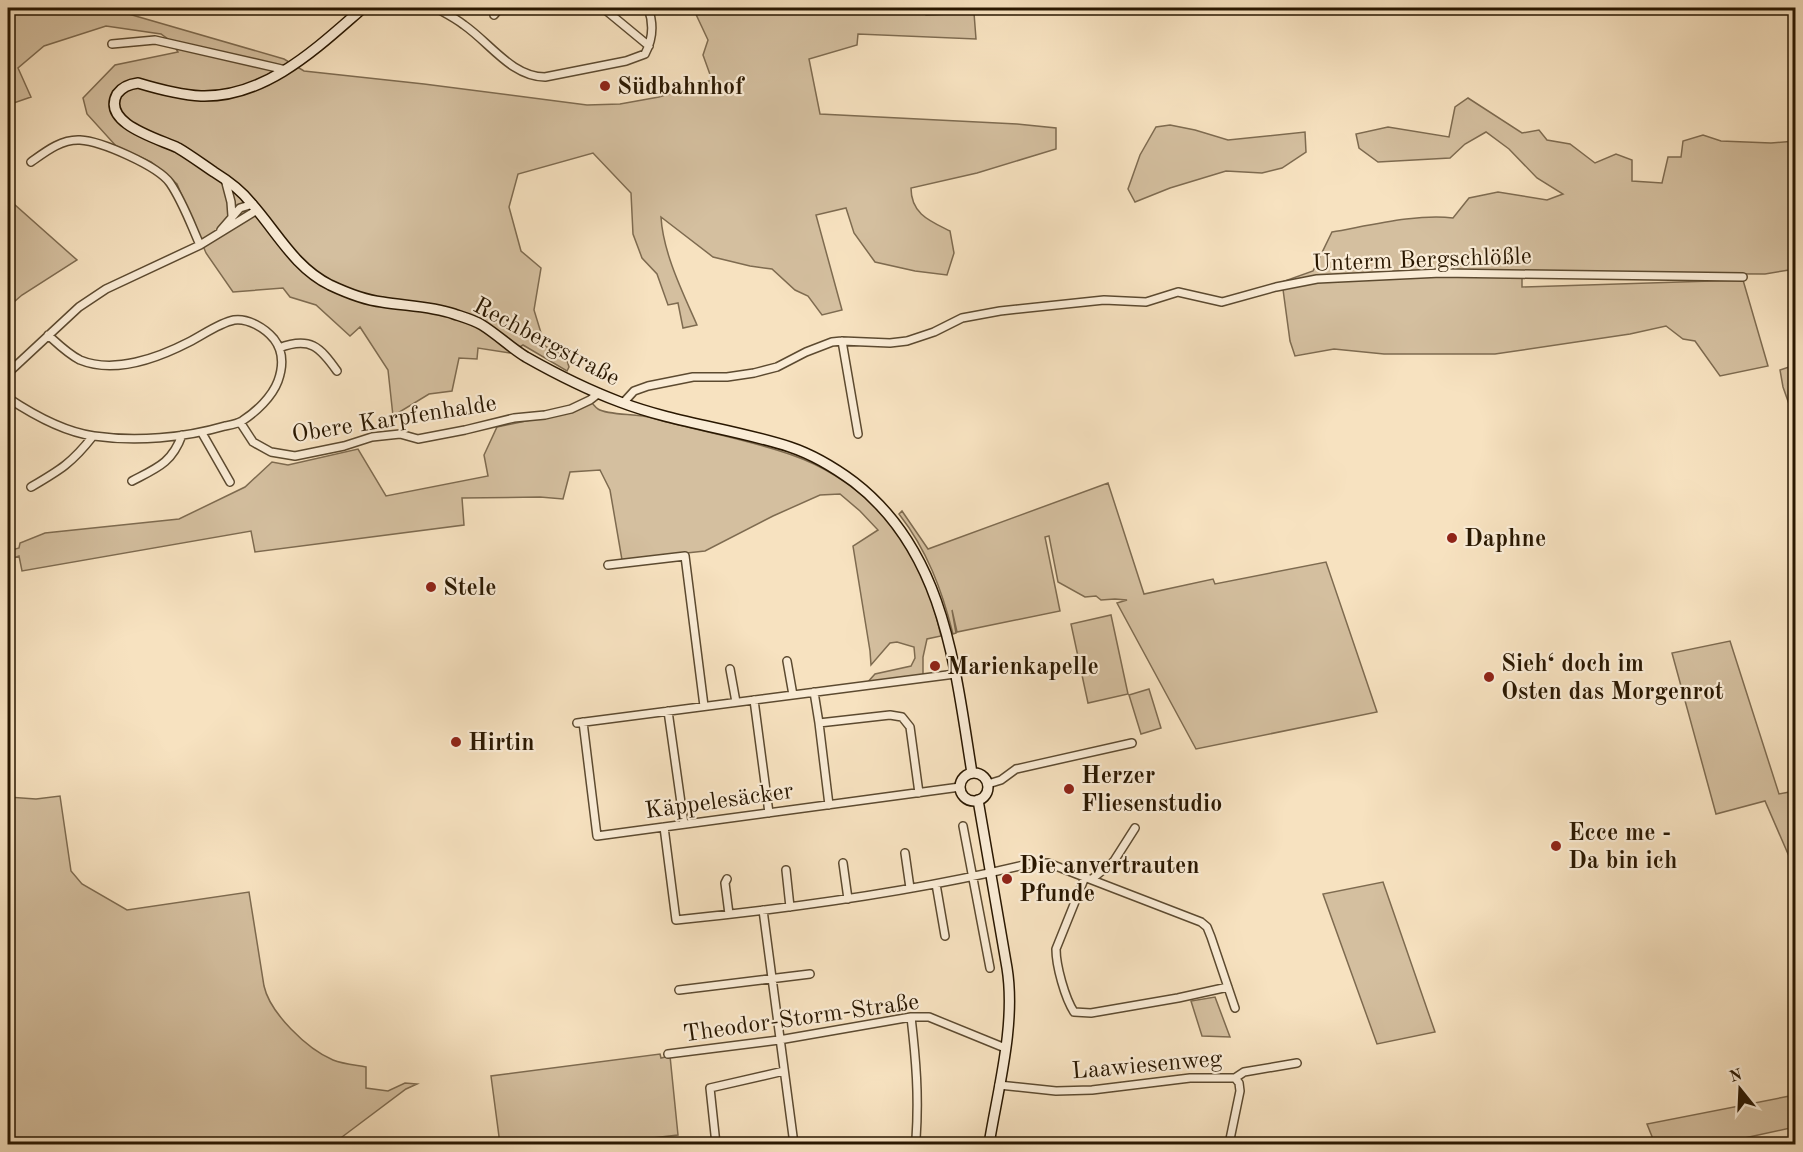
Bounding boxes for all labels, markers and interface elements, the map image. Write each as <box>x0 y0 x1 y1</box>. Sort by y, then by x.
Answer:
place label: Südbahnhof <box>617 76 745 100</box>
marker: Südbahnhof <box>598 79 612 93</box>
street label: Unterm Bergschlößle <box>1312 245 1532 277</box>
street label: Rechbergstraße <box>469 294 623 391</box>
street label: Obere Karpfenhalde <box>290 392 498 448</box>
place label: Daphne <box>1464 528 1546 552</box>
marker: Daphne <box>1445 531 1459 545</box>
place label: Stele <box>443 577 497 601</box>
marker: Stele <box>424 580 438 594</box>
place label: Sieh‘ doch im Osten das Morgenrot <box>1501 652 1724 705</box>
place label: Marienkapelle <box>947 656 1099 680</box>
marker: Marienkapelle <box>928 659 942 673</box>
marker: Sieh‘ doch im Osten das Morgenrot <box>1482 670 1496 684</box>
place label: Hirtin <box>468 732 534 756</box>
marker: Hirtin <box>449 735 463 749</box>
place label: Herzer Fliesenstudio <box>1081 765 1222 817</box>
street label: Käppelesäcker <box>644 780 795 824</box>
marker: Herzer Fliesenstudio <box>1062 782 1076 796</box>
place label: Ecce me - Da bin ich <box>1568 822 1677 874</box>
marker: Ecce me - Da bin ich <box>1549 839 1563 853</box>
place label: Die anvertrauten Pfunde <box>1019 855 1200 907</box>
marker: Die anvertrauten Pfunde <box>1000 872 1014 886</box>
street label: Theodor-Storm-Straße <box>682 991 921 1047</box>
street label: Laawiesenweg <box>1071 1047 1224 1085</box>
north arrow <box>1710 1059 1770 1119</box>
text: N <box>1728 1067 1745 1086</box>

